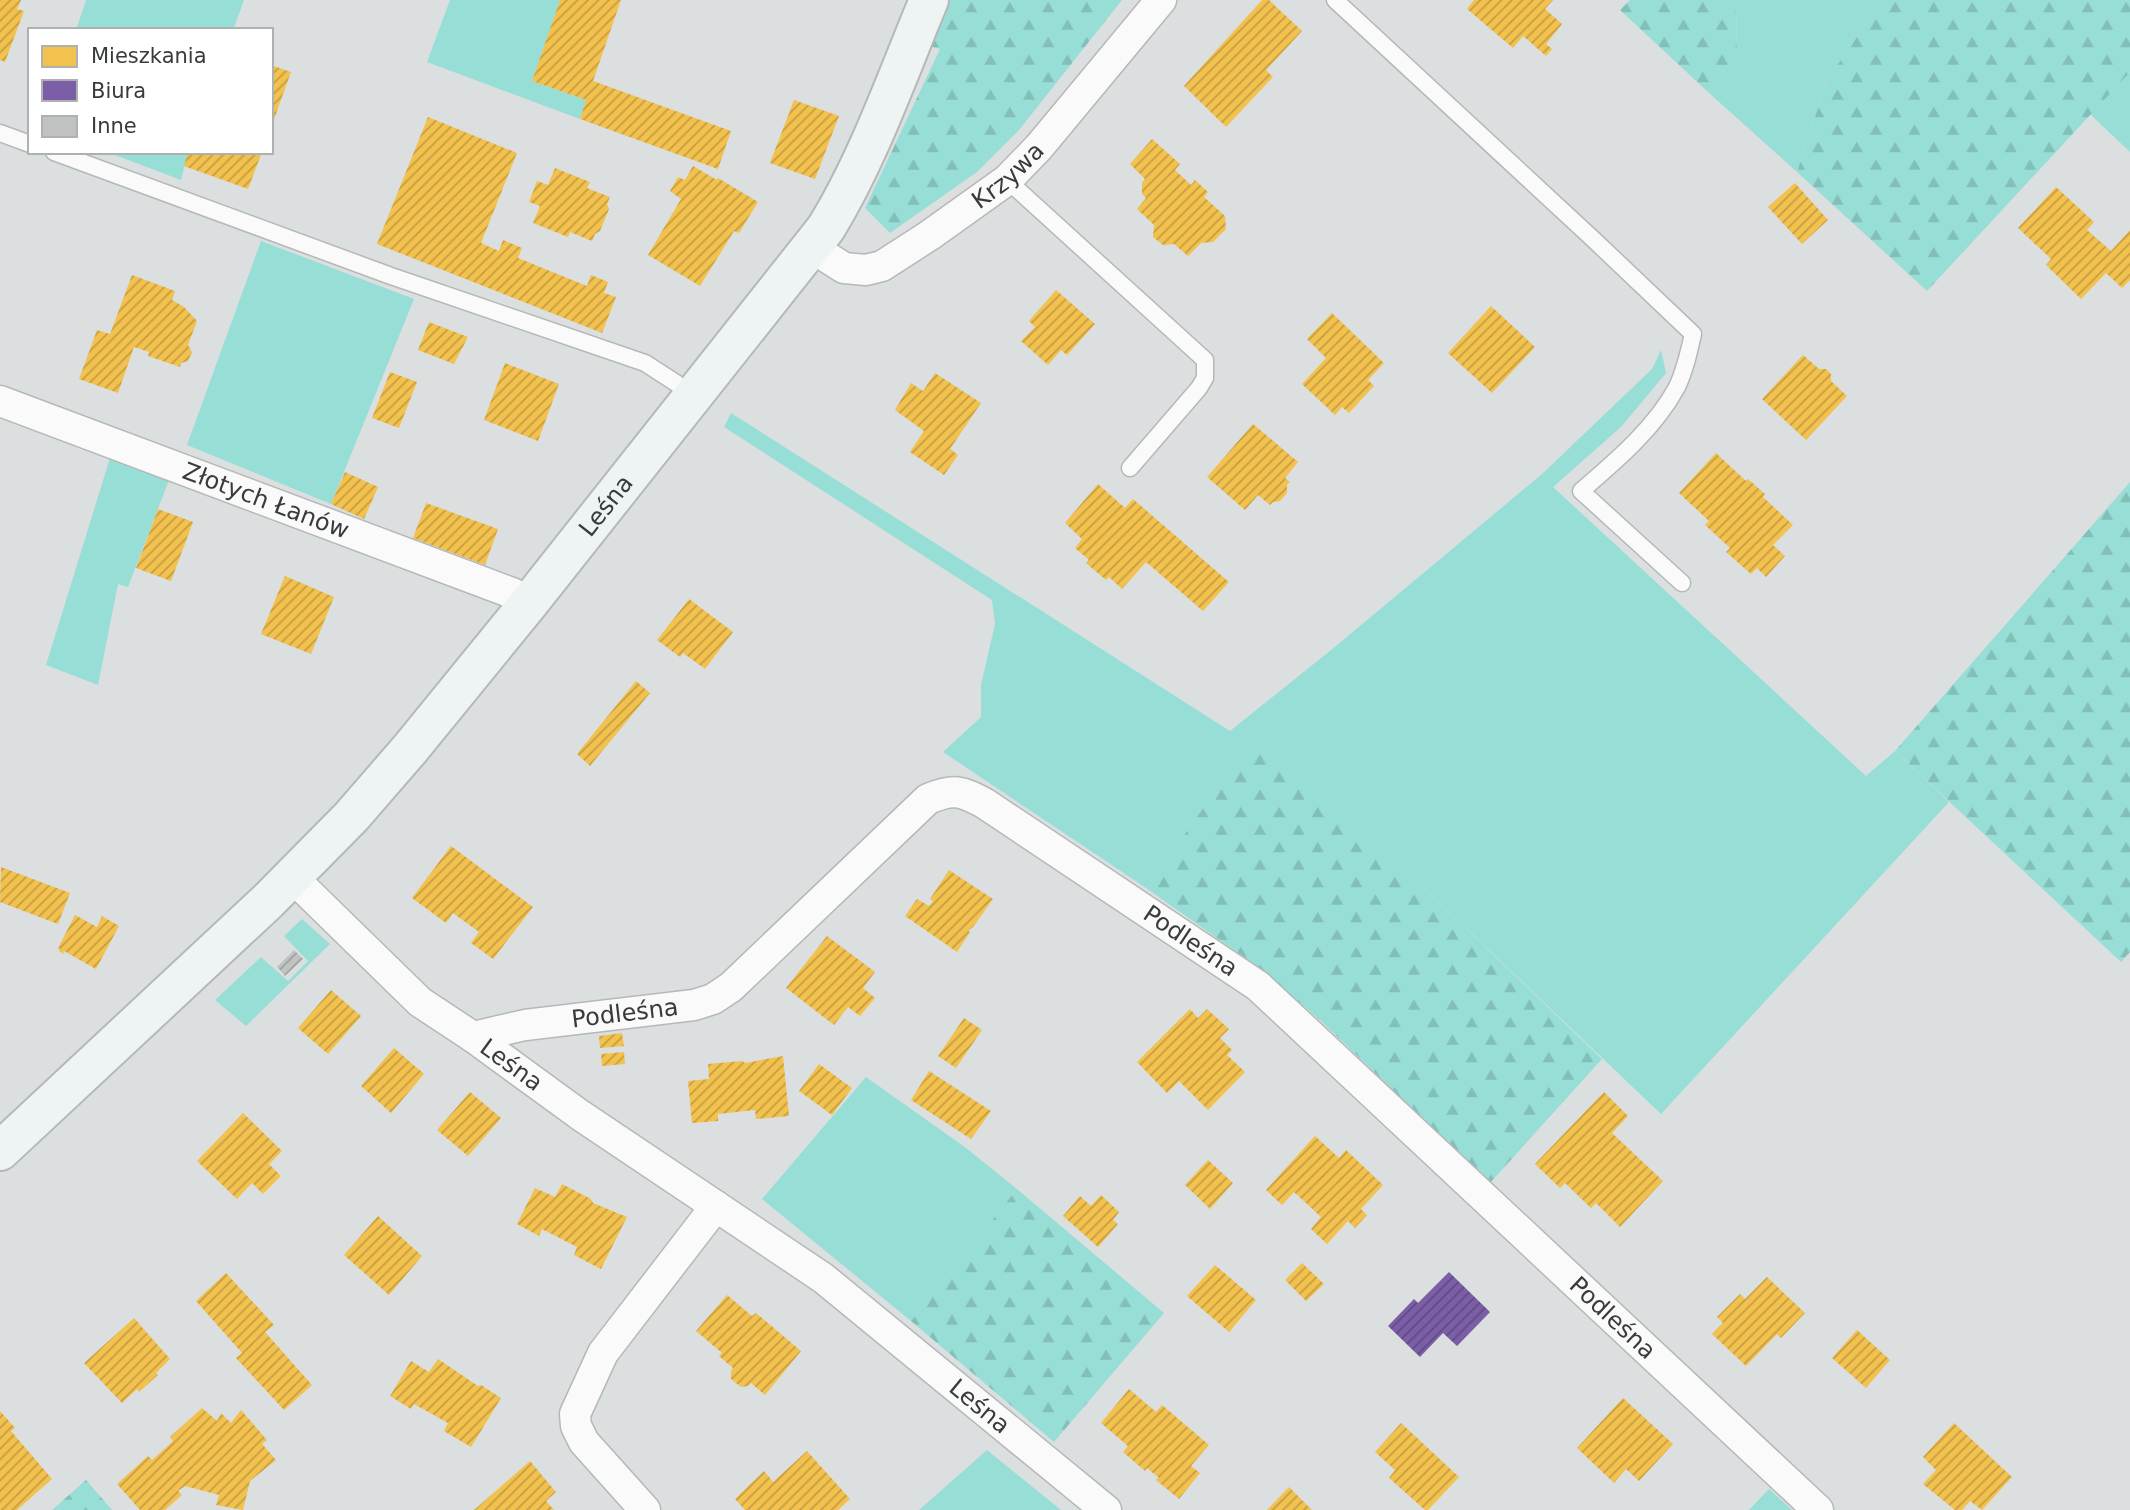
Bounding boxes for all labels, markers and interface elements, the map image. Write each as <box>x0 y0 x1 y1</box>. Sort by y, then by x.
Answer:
legend <box>28 28 273 154</box>
text: Mieszkania <box>91 44 207 68</box>
text: Biura <box>91 79 146 103</box>
text: Inne <box>91 114 137 138</box>
street label: Krzywa <box>966 137 1050 215</box>
street label: Złotych Łanów <box>179 457 353 545</box>
street label: Leśna <box>573 470 639 542</box>
street label: Podleśna <box>1138 899 1243 982</box>
street label: Podleśna <box>570 993 680 1033</box>
street label: Leśna <box>475 1033 548 1097</box>
street label: Podleśna <box>1564 1271 1662 1365</box>
street label: Leśna <box>944 1373 1016 1439</box>

